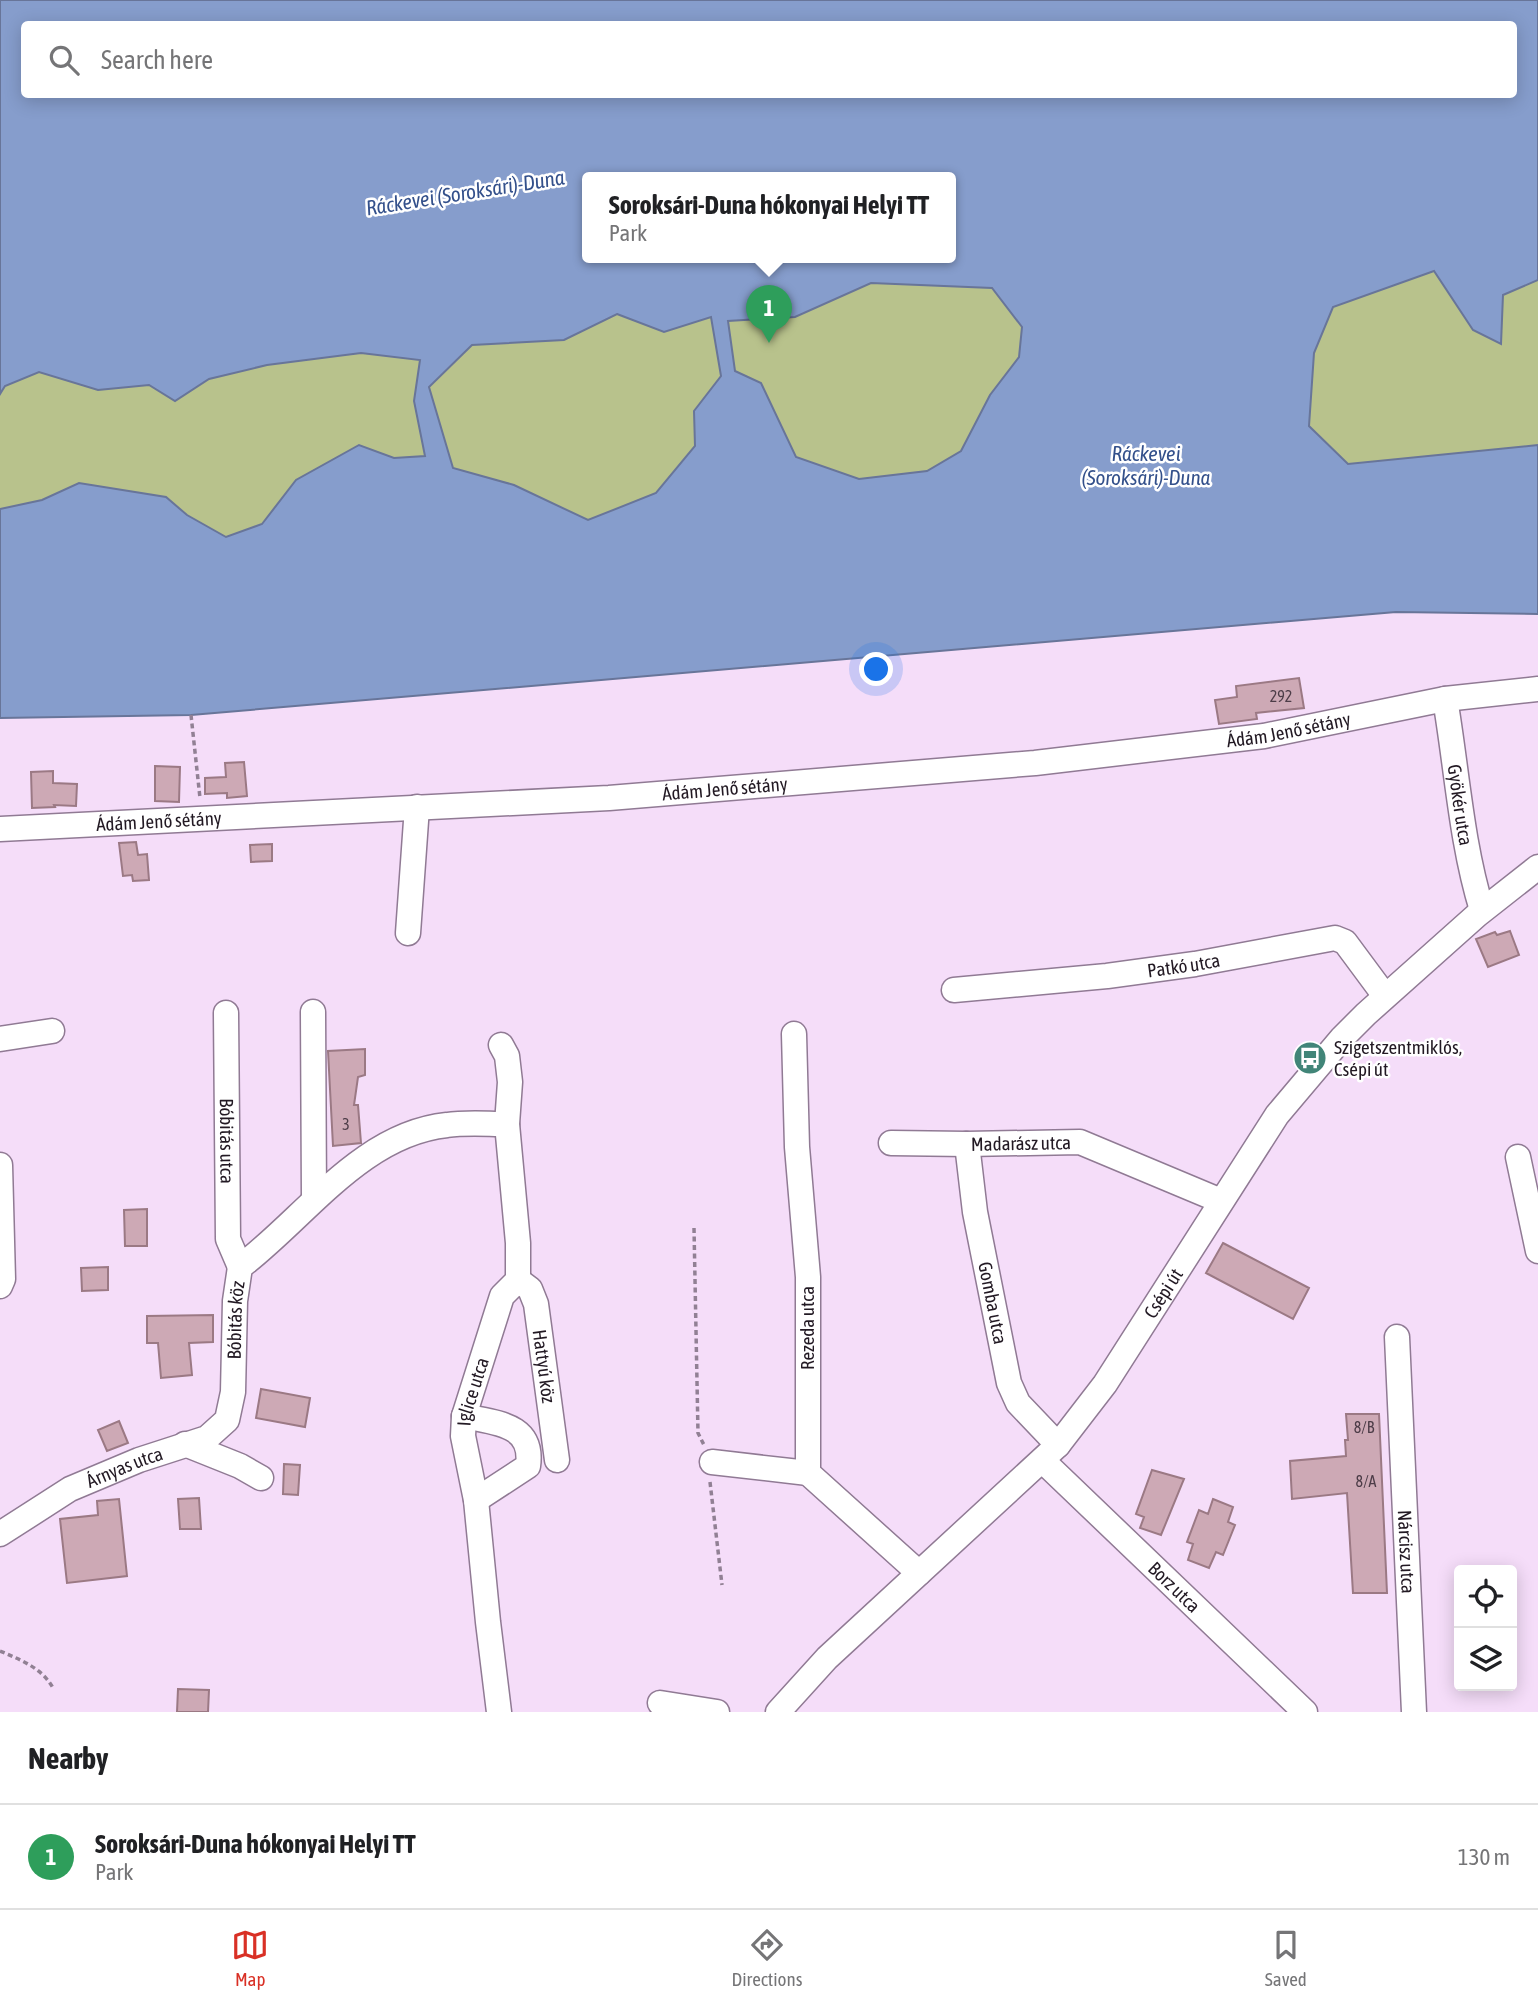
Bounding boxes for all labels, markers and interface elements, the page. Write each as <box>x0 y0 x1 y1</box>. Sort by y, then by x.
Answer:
search box <box>21 21 1517 98</box>
icon: search <box>45 41 83 79</box>
text: Search here <box>101 45 213 75</box>
water label: Ráckevei (Soroksári)-Duna <box>364 164 566 220</box>
popup <box>582 172 956 263</box>
text: Soroksári-Duna hókonyai Helyi TT <box>609 190 929 220</box>
text: Park <box>609 220 647 246</box>
pin: 1 <box>746 285 792 343</box>
water label: Ráckevei (Soroksári)-Duna <box>1082 441 1211 489</box>
your location <box>859 652 893 686</box>
house number: 292 <box>1270 687 1292 705</box>
street label: Ádám Jenő sétány <box>1225 708 1353 751</box>
street label: Gyökér utca <box>1444 763 1477 847</box>
street label: Ádám Jenő sétány <box>661 772 789 805</box>
street label: Ádám Jenő sétány <box>95 807 222 835</box>
street label: Patkó utca <box>1146 949 1222 981</box>
place label: Szigetszentmiklós, Csépi út <box>1334 1036 1462 1080</box>
bus stop icon: Szigetszentmiklós, Csépi út <box>1291 1039 1329 1077</box>
street label: Bóbitás utca <box>216 1098 239 1184</box>
house number: 3 <box>342 1115 350 1133</box>
street label: Madarász utca <box>971 1131 1071 1155</box>
street label: Gomba utca <box>974 1260 1012 1346</box>
street label: Csépi út <box>1139 1264 1187 1322</box>
street label: Bóbitás köz <box>223 1279 249 1360</box>
street label: Rezeda utca <box>796 1286 818 1370</box>
street label: Hattyú köz <box>529 1328 560 1405</box>
street label: Iglice utca <box>453 1355 493 1427</box>
house number: 8/B <box>1354 1418 1375 1436</box>
street label: Árnyas utca <box>83 1442 165 1492</box>
house number: 8/A <box>1356 1472 1377 1490</box>
street label: Nárcisz utca <box>1394 1510 1420 1594</box>
street label: Borz utca <box>1144 1557 1205 1617</box>
map controls <box>1454 1565 1517 1691</box>
button: locate <box>1454 1565 1517 1628</box>
button: layers <box>1454 1628 1517 1691</box>
text: Nearby <box>28 1741 108 1775</box>
text: Soroksári-Duna hókonyai Helyi TT <box>95 1829 416 1859</box>
text: 1 <box>46 1844 56 1870</box>
text: 130 m <box>1458 1844 1510 1870</box>
text: Park <box>95 1859 133 1885</box>
tab: Map <box>231 1926 269 1990</box>
tab: Directions <box>732 1926 802 1990</box>
tab: Saved <box>1265 1926 1307 1990</box>

